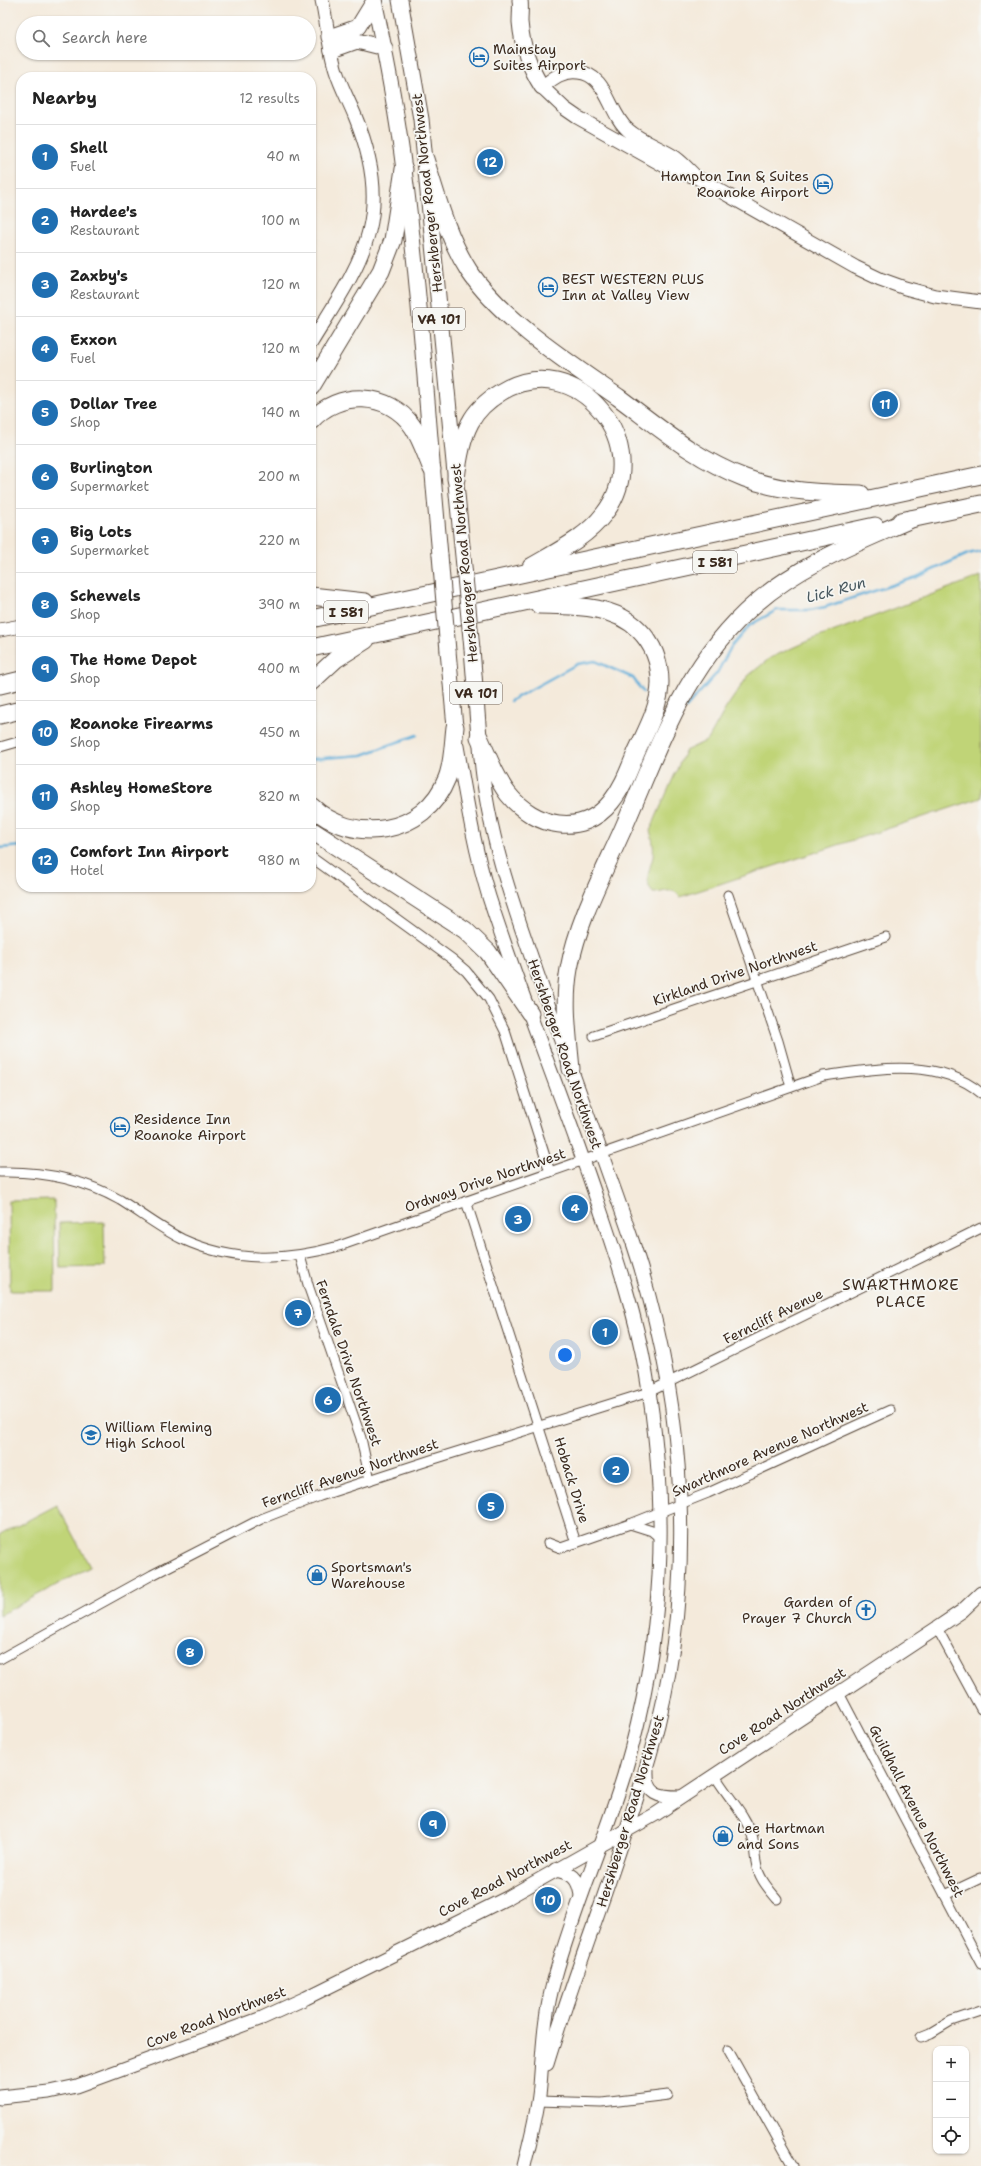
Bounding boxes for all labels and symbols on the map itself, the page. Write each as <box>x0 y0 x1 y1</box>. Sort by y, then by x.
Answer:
place label: Mainstay Suites Airport <box>493 40 586 74</box>
hotel icon: Mainstay Suites Airport <box>468 46 490 68</box>
street label: Hershberger Road Northwest <box>408 92 446 294</box>
pin: 12 <box>477 147 503 177</box>
place label: Hampton Inn & Suites Roanoke Airport <box>660 167 809 201</box>
hotel icon: Hampton Inn & Suites Roanoke Airport <box>812 173 834 195</box>
place label: BEST WESTERN PLUS Inn at Valley View <box>562 270 704 304</box>
hotel icon: BEST WESTERN PLUS Inn at Valley View <box>537 276 559 298</box>
road number: VA 101 <box>413 308 465 330</box>
pin: 11 <box>872 389 898 419</box>
street label: Hershberger Road Northwest <box>446 462 482 664</box>
road number: I 581 <box>693 551 737 573</box>
water label: Lick Run <box>804 572 868 608</box>
road number: I 581 <box>324 601 368 623</box>
road number: VA 101 <box>450 682 502 704</box>
street label: Kirkland Drive Northwest <box>651 936 819 1010</box>
street label: Hershberger Road Northwest <box>524 956 606 1152</box>
place label: Residence Inn Roanoke Airport <box>134 1110 246 1144</box>
hotel icon: Residence Inn Roanoke Airport <box>109 1116 131 1138</box>
street label: Ordway Drive Northwest <box>402 1144 568 1216</box>
pin: 4 <box>562 1193 588 1223</box>
pin: 3 <box>505 1204 531 1234</box>
district label: SWARTHMORE PLACE <box>842 1275 960 1312</box>
street label: Ferndale Drive Northwest <box>312 1277 386 1449</box>
street label: Ferncliff Avenue <box>720 1284 826 1348</box>
pin: 7 <box>285 1298 311 1328</box>
pin: 1 <box>592 1317 618 1347</box>
your location <box>555 1345 575 1365</box>
pin: 6 <box>315 1385 341 1415</box>
street label: Swarthmore Avenue Northwest <box>669 1397 871 1501</box>
place label: William Fleming High School <box>105 1418 212 1452</box>
school or university icon: William Fleming High School <box>80 1424 102 1446</box>
street label: Ferncliff Avenue Northwest <box>259 1434 441 1512</box>
street label: Hoback Drive <box>550 1435 594 1525</box>
pin: 2 <box>603 1455 629 1485</box>
pin: 5 <box>478 1491 504 1521</box>
place label: Sportsman's Warehouse <box>331 1558 412 1592</box>
shop icon: Sportsman's Warehouse <box>306 1564 328 1586</box>
place label: Garden of Prayer 7 Church <box>742 1593 853 1627</box>
church icon: Garden of Prayer 7 Church <box>855 1599 877 1621</box>
pin: 8 <box>177 1637 203 1667</box>
street label: Cove Road Northwest <box>715 1663 849 1759</box>
street label: Hershberger Road Northwest <box>592 1713 668 1909</box>
street label: Guildhall Avenue Northwest <box>865 1722 969 1900</box>
pin: 9 <box>420 1809 446 1839</box>
place label: Lee Hartman and Sons <box>737 1819 825 1853</box>
shop icon: Lee Hartman and Sons <box>712 1825 734 1847</box>
street label: Cove Road Northwest <box>435 1835 575 1921</box>
pin: 10 <box>535 1885 561 1915</box>
street label: Cove Road Northwest <box>144 1982 288 2052</box>

